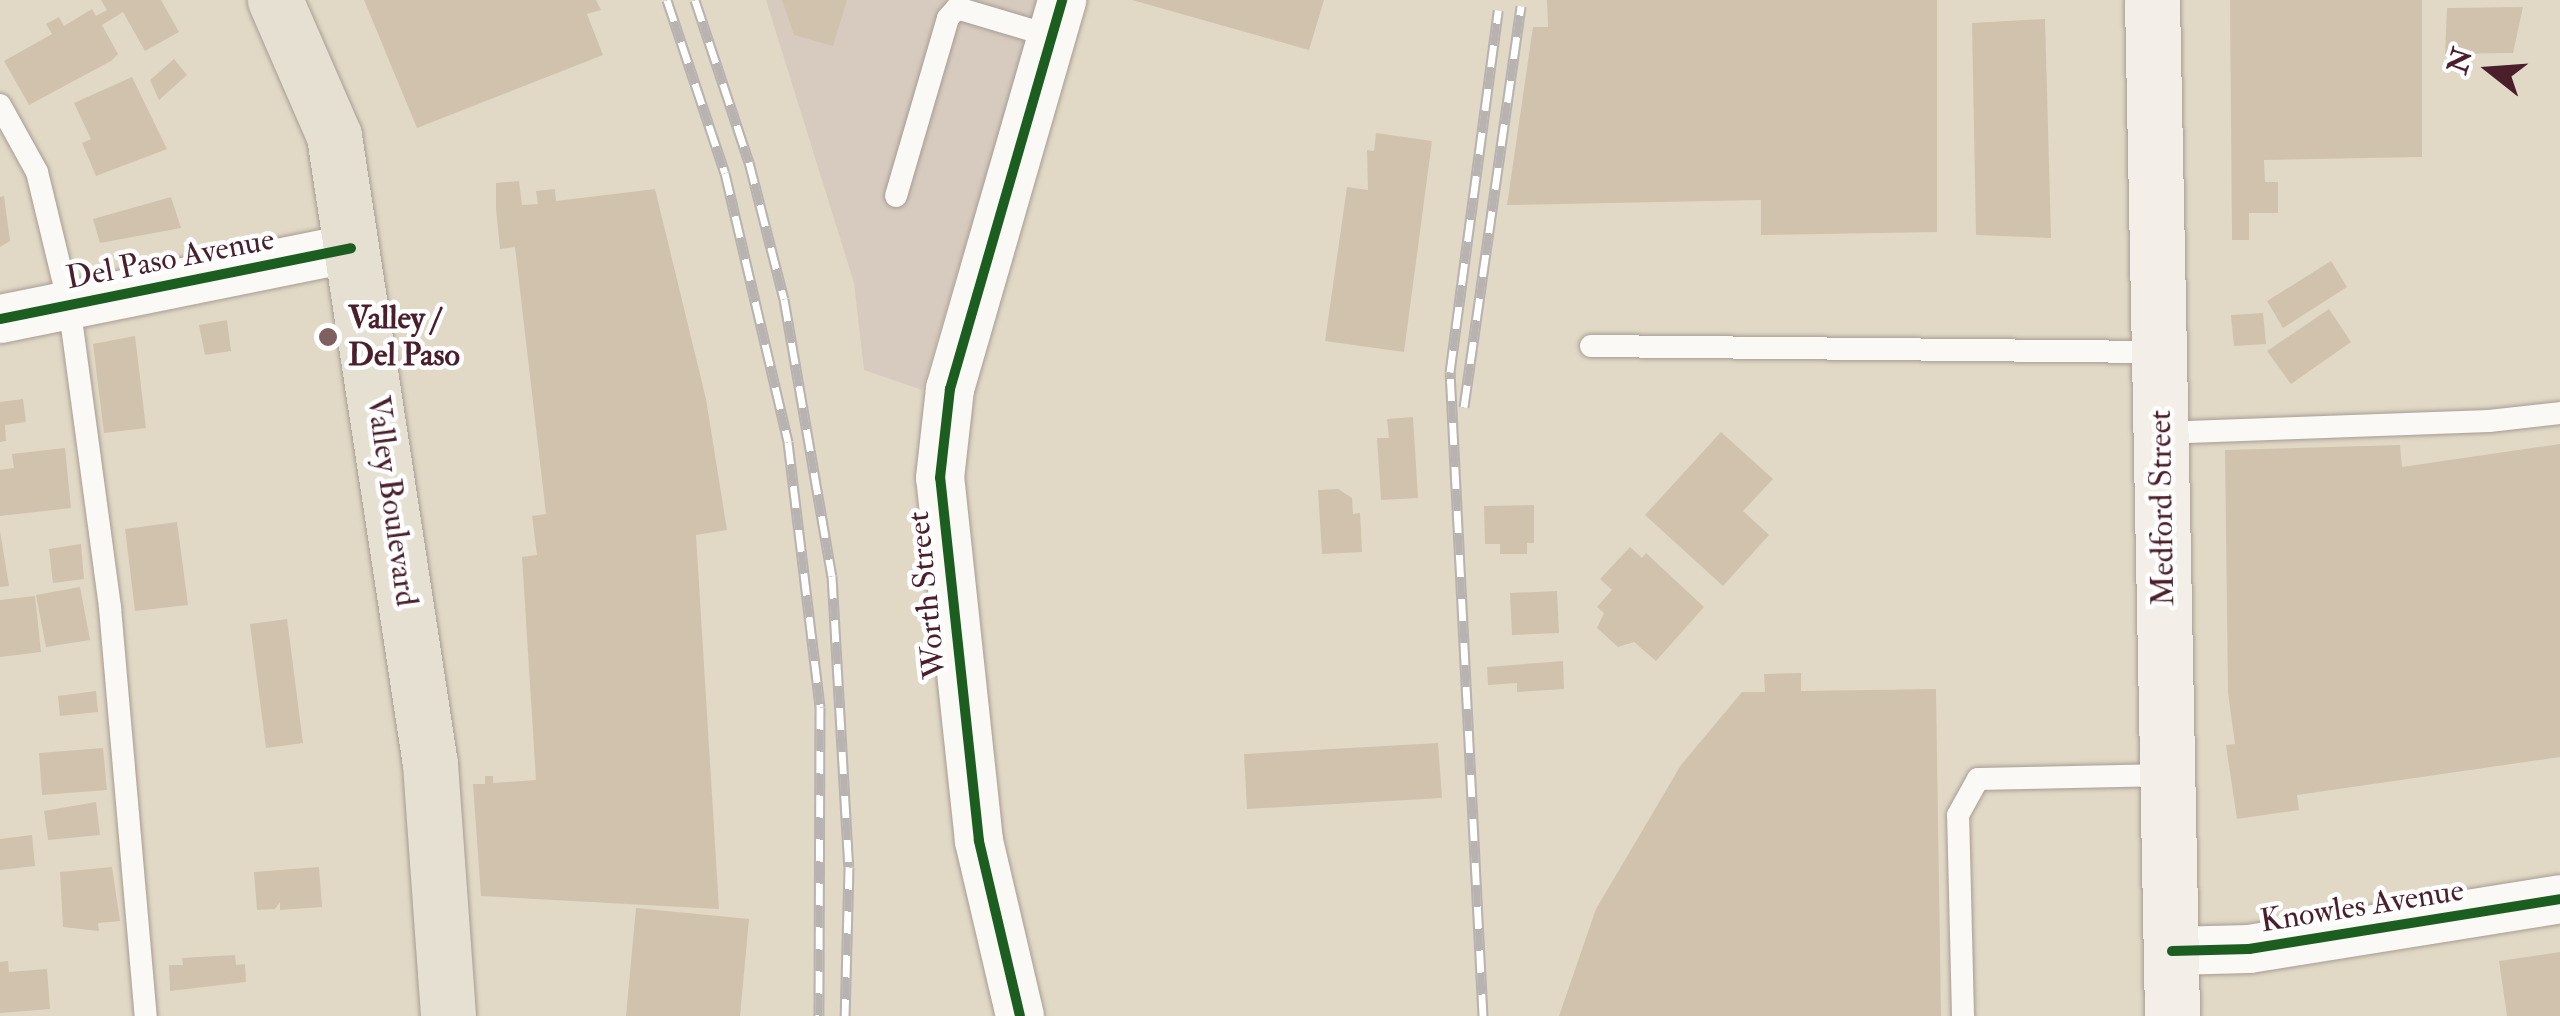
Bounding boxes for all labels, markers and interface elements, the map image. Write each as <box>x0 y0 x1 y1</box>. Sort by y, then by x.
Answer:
north arrow <box>2440 20 2540 120</box>
text: N <box>2440 44 2481 78</box>
street label: Del Paso Avenue <box>63 220 277 298</box>
place label: Valley / Del Paso <box>348 300 460 375</box>
marker: Valley / Del Paso <box>317 326 339 348</box>
street label: Valley Boulevard <box>358 393 426 609</box>
street label: Medford Street <box>2141 409 2183 607</box>
street label: Worth Street <box>899 509 955 681</box>
street label: Knowles Avenue <box>2258 871 2466 941</box>

